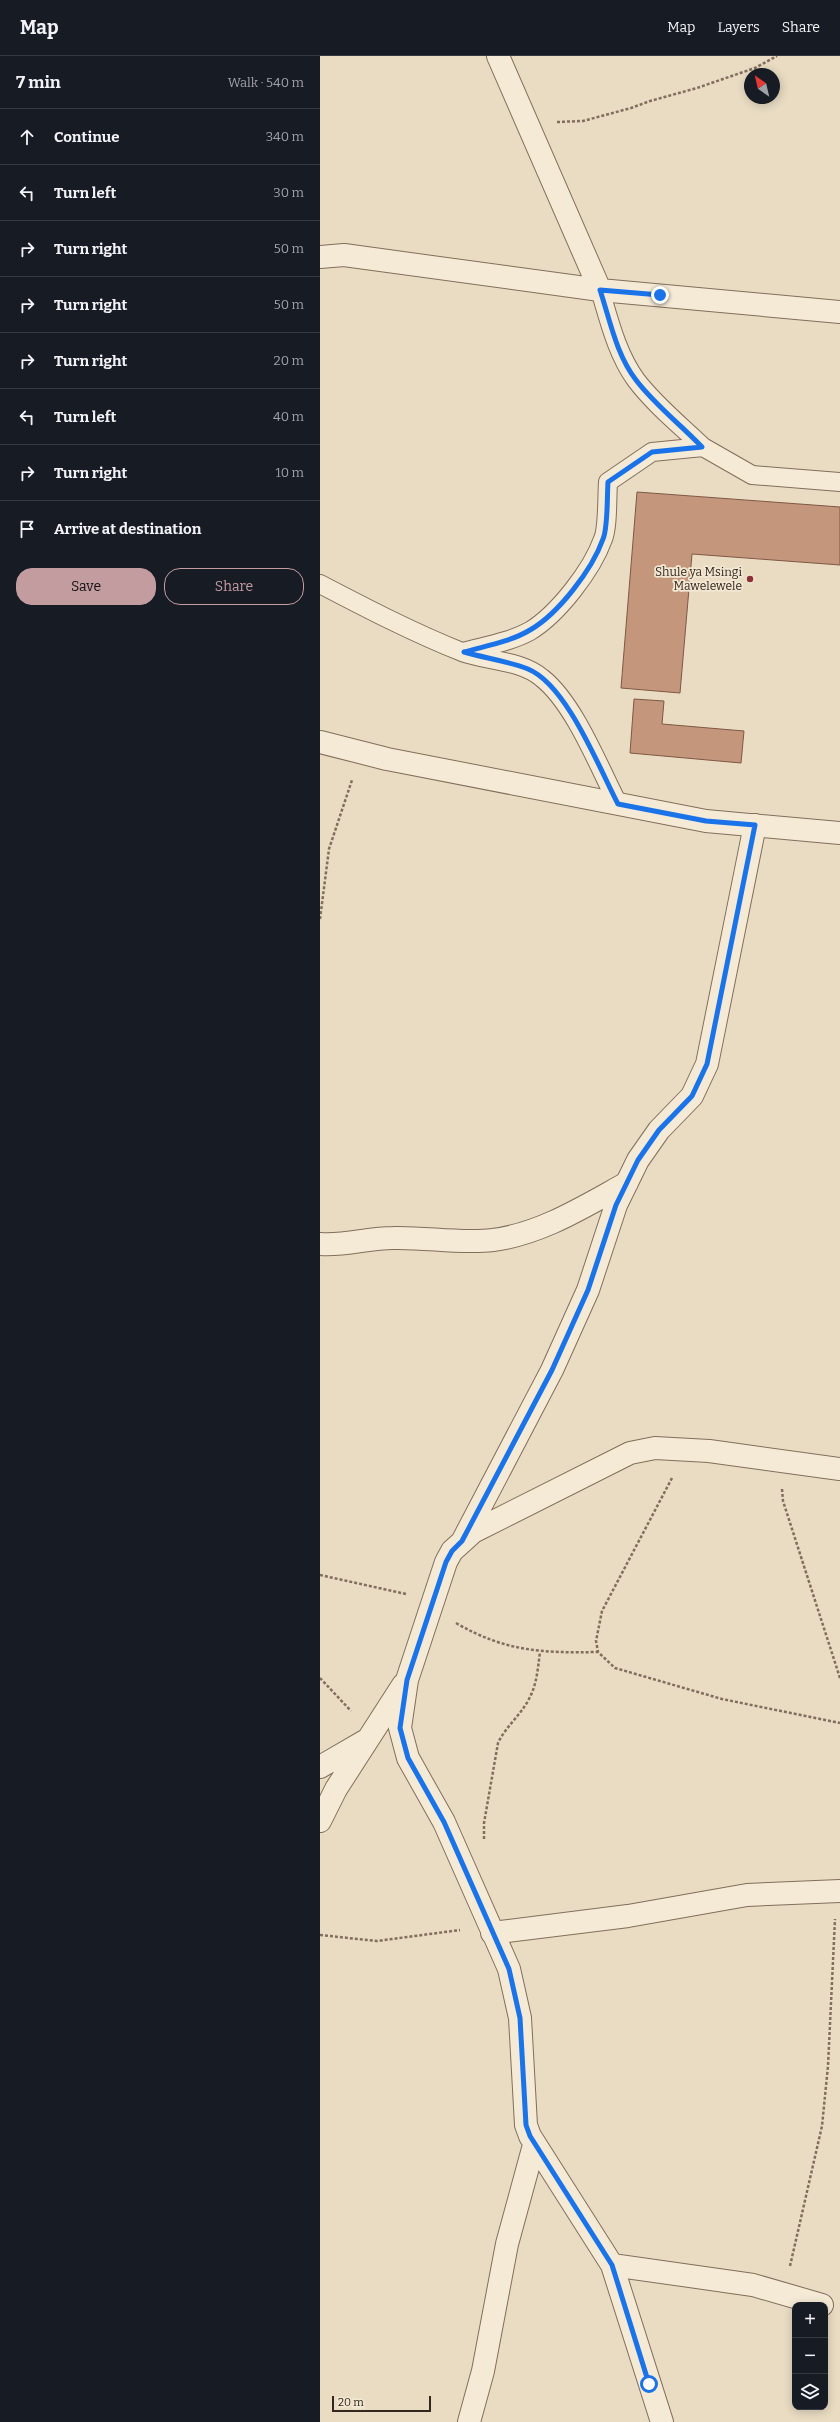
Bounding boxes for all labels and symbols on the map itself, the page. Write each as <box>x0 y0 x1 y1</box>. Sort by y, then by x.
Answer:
north arrow <box>744 68 780 104</box>
route end <box>651 286 669 304</box>
place label: Shule ya Msingi Mawelewele <box>655 565 742 593</box>
marker: Shule ya Msingi Mawelewele <box>745 574 755 584</box>
route start <box>640 2375 658 2393</box>
scale bar <box>332 2394 431 2413</box>

